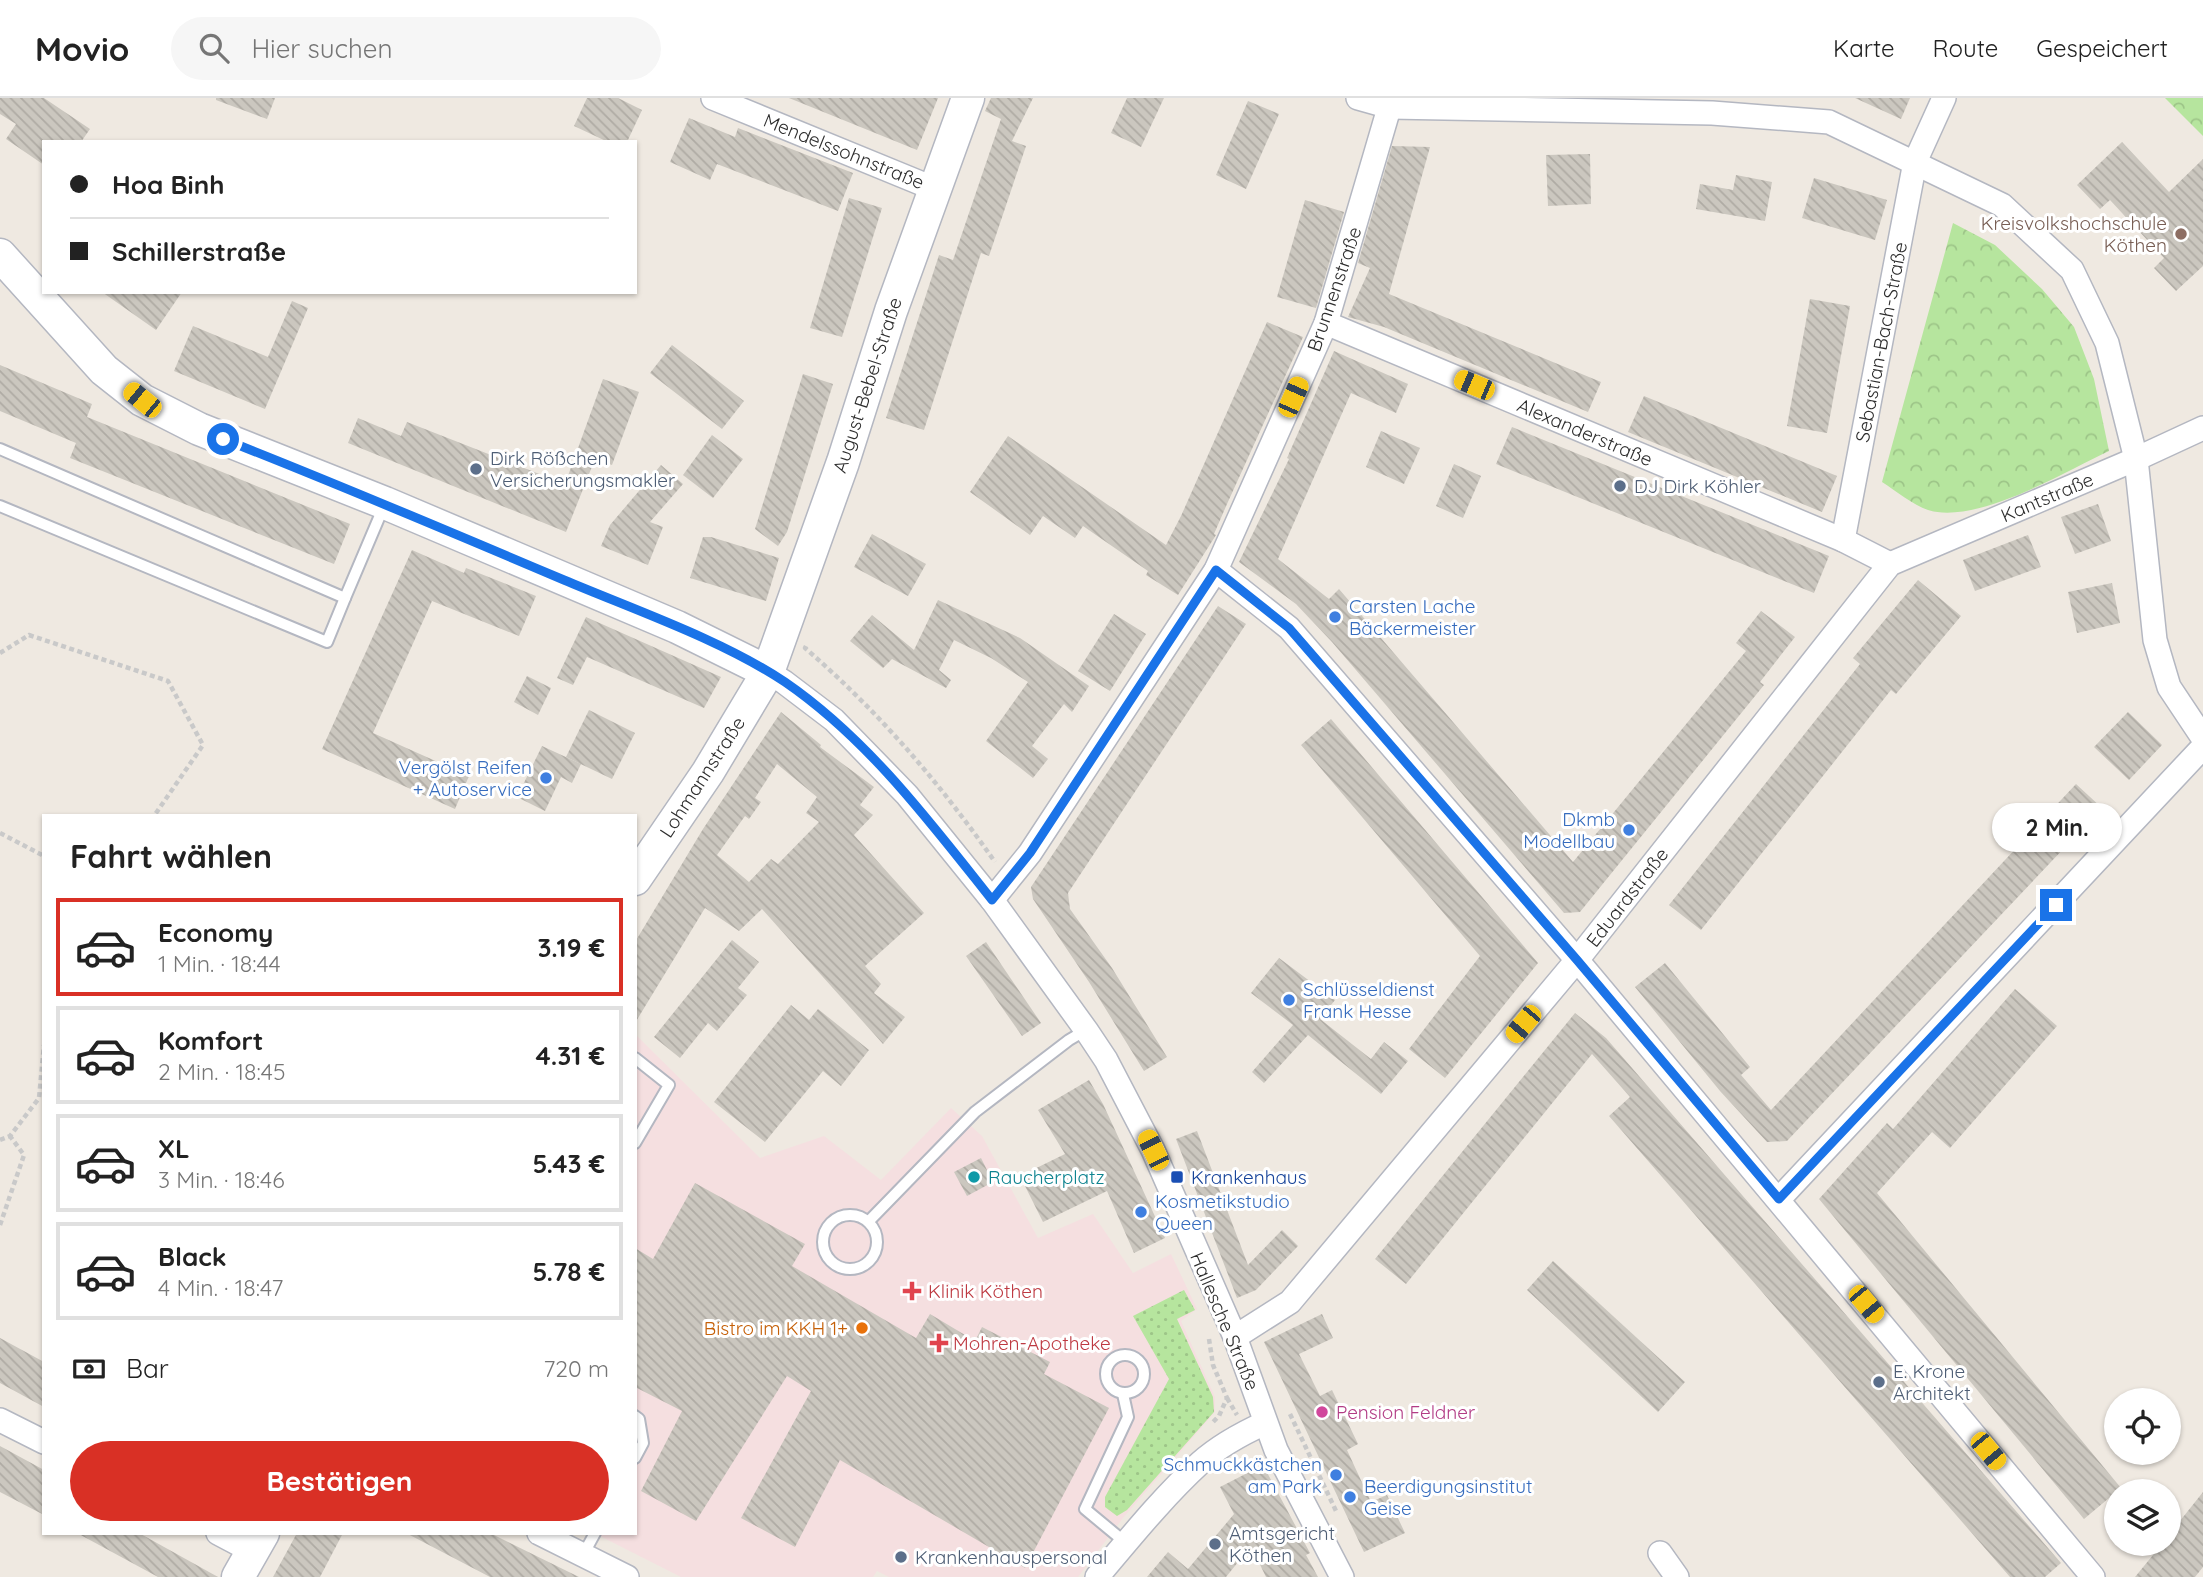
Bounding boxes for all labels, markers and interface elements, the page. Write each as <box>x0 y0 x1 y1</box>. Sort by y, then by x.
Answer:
search box <box>171 17 661 80</box>
text: Movio <box>35 28 129 69</box>
icon: search <box>195 29 233 67</box>
text: Hier suchen <box>251 32 392 65</box>
text: Karte <box>1833 33 1895 63</box>
text: Route <box>1933 33 1998 63</box>
text: Gespeichert <box>2036 33 2168 63</box>
street label: Mendelssohnstraße <box>760 108 928 194</box>
text: Hoa Binh <box>112 168 224 201</box>
place label: Kreisvolkshochschule Köthen <box>1981 211 2167 257</box>
street label: Brunnenstraße <box>1301 223 1367 355</box>
marker: Kreisvolkshochschule Köthen <box>2173 226 2189 242</box>
text: Schillerstraße <box>112 235 286 268</box>
street label: Sebastian-Bach-Straße <box>1850 240 1912 444</box>
street label: August-Bebel-Straße <box>827 294 907 476</box>
car <box>1451 367 1498 403</box>
car <box>1275 374 1312 420</box>
car <box>120 379 165 421</box>
street label: Alexanderstraße <box>1514 393 1656 471</box>
route start <box>207 423 239 455</box>
place label: Dirk Rößchen Versicherungsmakler <box>490 446 676 492</box>
marker: Dirk Rößchen Versicherungsmakler <box>468 461 484 477</box>
street label: Kantstraße <box>1997 467 2097 527</box>
place label: DJ Dirk Köhler <box>1634 474 1762 498</box>
marker: DJ Dirk Köhler <box>1612 478 1628 494</box>
place label: Carsten Lache Bäckermeister <box>1349 594 1477 640</box>
marker: Carsten Lache Bäckermeister <box>1327 609 1343 625</box>
street label: Lohmannstraße <box>654 712 750 842</box>
place label: Vergölst Reifen + Autoservice <box>399 755 532 801</box>
marker: Vergölst Reifen + Autoservice <box>538 770 554 786</box>
callout: 2 Min. <box>1991 804 2121 852</box>
place label: Dkmb Modellbau <box>1523 807 1615 853</box>
text: 2 Min. <box>2025 813 2089 842</box>
marker: Dkmb Modellbau <box>1621 822 1637 838</box>
text: Fahrt wählen <box>70 836 272 876</box>
street label: Eduardstraße <box>1581 843 1673 951</box>
route end <box>2040 889 2072 921</box>
icon: car <box>74 916 137 979</box>
text: Economy <box>158 916 273 949</box>
text: 3.19 € <box>537 931 605 964</box>
text: 1 Min. · 18:44 <box>158 949 281 978</box>
place label: Schlüsseldienst Frank Hesse <box>1303 977 1435 1023</box>
marker: Schlüsseldienst Frank Hesse <box>1281 992 1297 1008</box>
car <box>1502 1001 1545 1047</box>
icon: car <box>74 1024 137 1087</box>
text: Komfort <box>158 1024 263 1057</box>
text: 4.31 € <box>536 1039 605 1072</box>
text: 2 Min. · 18:45 <box>158 1057 286 1086</box>
car <box>1135 1127 1172 1173</box>
icon: car <box>74 1132 137 1195</box>
text: XL <box>158 1132 190 1165</box>
text: 5.43 € <box>533 1147 605 1180</box>
text: 3 Min. · 18:46 <box>158 1165 285 1194</box>
place label: Raucherplatz <box>988 1165 1105 1189</box>
place label: Krankenhaus <box>1191 1165 1307 1189</box>
marker: Raucherplatz <box>966 1169 982 1185</box>
marker: Krankenhaus <box>1169 1169 1185 1185</box>
place label: Kosmetikstudio Queen <box>1155 1189 1290 1235</box>
marker: Kosmetikstudio Queen <box>1133 1204 1149 1220</box>
icon: car <box>74 1240 137 1303</box>
text: Black <box>158 1240 227 1273</box>
street label: Hallesche Straße <box>1185 1248 1265 1394</box>
text: 5.78 € <box>532 1255 605 1288</box>
text: 4 Min. · 18:47 <box>158 1273 283 1302</box>
place label: Klinik Köthen <box>928 1279 1043 1303</box>
marker: Klinik Köthen <box>902 1281 922 1301</box>
car <box>1845 1281 1888 1327</box>
place label: Bistro im KKH 1+ <box>704 1316 848 1340</box>
marker: Bistro im KKH 1+ <box>854 1320 870 1336</box>
place label: Mohren-Apotheke <box>953 1331 1111 1355</box>
marker: Mohren-Apotheke <box>931 1335 947 1351</box>
icon: cash <box>70 1350 108 1388</box>
text: Bar <box>126 1352 169 1385</box>
text: 720 m <box>544 1354 609 1383</box>
place label: E. Krone Architekt <box>1893 1359 1971 1405</box>
marker: E. Krone Architekt <box>1871 1374 1887 1390</box>
map controls <box>2104 1388 2181 1556</box>
button: locate <box>2104 1388 2181 1465</box>
place label: Pension Feldner <box>1336 1400 1476 1424</box>
marker: Pension Feldner <box>1314 1404 1330 1420</box>
car <box>1967 1428 2010 1474</box>
button: Bestätigen <box>70 1441 609 1521</box>
place label: Schmuckkästchen am Park <box>1163 1452 1322 1498</box>
marker: Schmuckkästchen am Park <box>1328 1467 1344 1483</box>
place label: Beerdigungsinstitut Geise <box>1364 1474 1533 1520</box>
button: layers <box>2104 1479 2181 1556</box>
marker: Beerdigungsinstitut Geise <box>1342 1489 1358 1505</box>
place label: Amtsgericht Köthen <box>1229 1521 1335 1567</box>
marker: Amtsgericht Köthen <box>1207 1536 1223 1552</box>
place label: Krankenhauspersonal <box>915 1545 1107 1569</box>
marker: Krankenhauspersonal <box>893 1549 909 1565</box>

